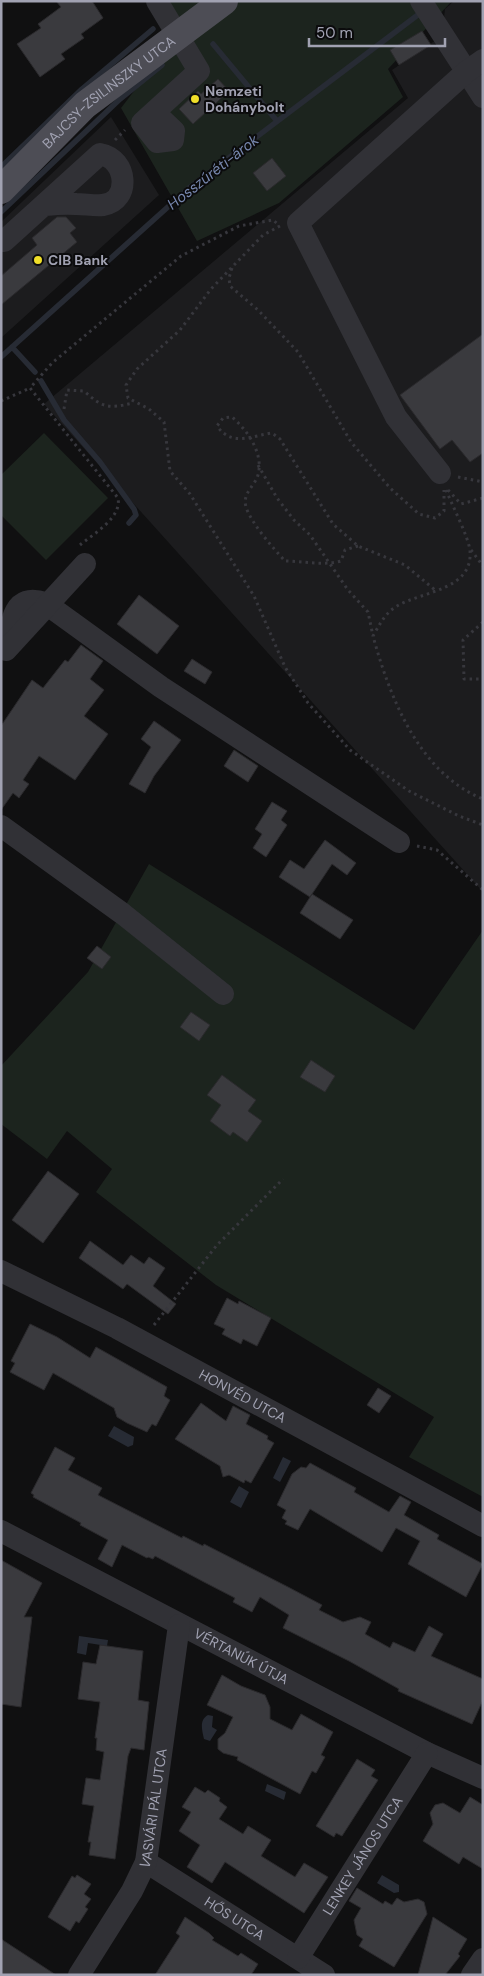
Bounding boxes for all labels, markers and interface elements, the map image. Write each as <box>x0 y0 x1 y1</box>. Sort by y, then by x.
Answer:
scale bar <box>309 15 445 47</box>
text: 50 m <box>316 23 353 43</box>
street label: BAJCSY-ZSILINSZKY UTCA <box>38 32 179 152</box>
place label: Nemzeti Dohánybolt <box>205 82 285 116</box>
marker: Nemzeti Dohánybolt <box>189 93 201 105</box>
water label: Hosszúréti-árok <box>163 130 263 214</box>
place label: CIB Bank <box>48 251 108 269</box>
marker: CIB Bank <box>32 254 44 266</box>
street label: HONVÉD UTCA <box>196 1365 289 1427</box>
street label: VÉRTANÚK ÚTJA <box>191 1624 292 1688</box>
street label: VASVÁRI PÁL UTCA <box>135 1747 171 1871</box>
street label: LENKEY JÁNOS UTCA <box>318 1793 407 1918</box>
street label: HŐS UTCA <box>201 1892 268 1944</box>

